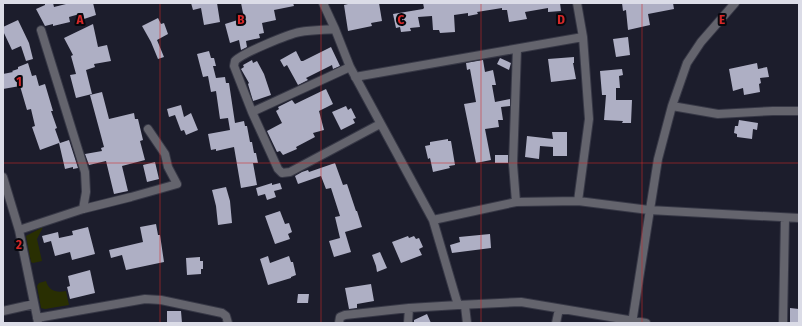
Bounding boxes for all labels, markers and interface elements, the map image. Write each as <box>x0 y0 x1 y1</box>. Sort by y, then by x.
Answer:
text: A <box>75 12 84 27</box>
text: B <box>237 12 245 27</box>
text: C <box>398 12 405 27</box>
text: D <box>557 12 565 27</box>
text: E <box>719 12 725 27</box>
text: 1 <box>16 74 22 89</box>
text: 2 <box>15 237 22 252</box>

